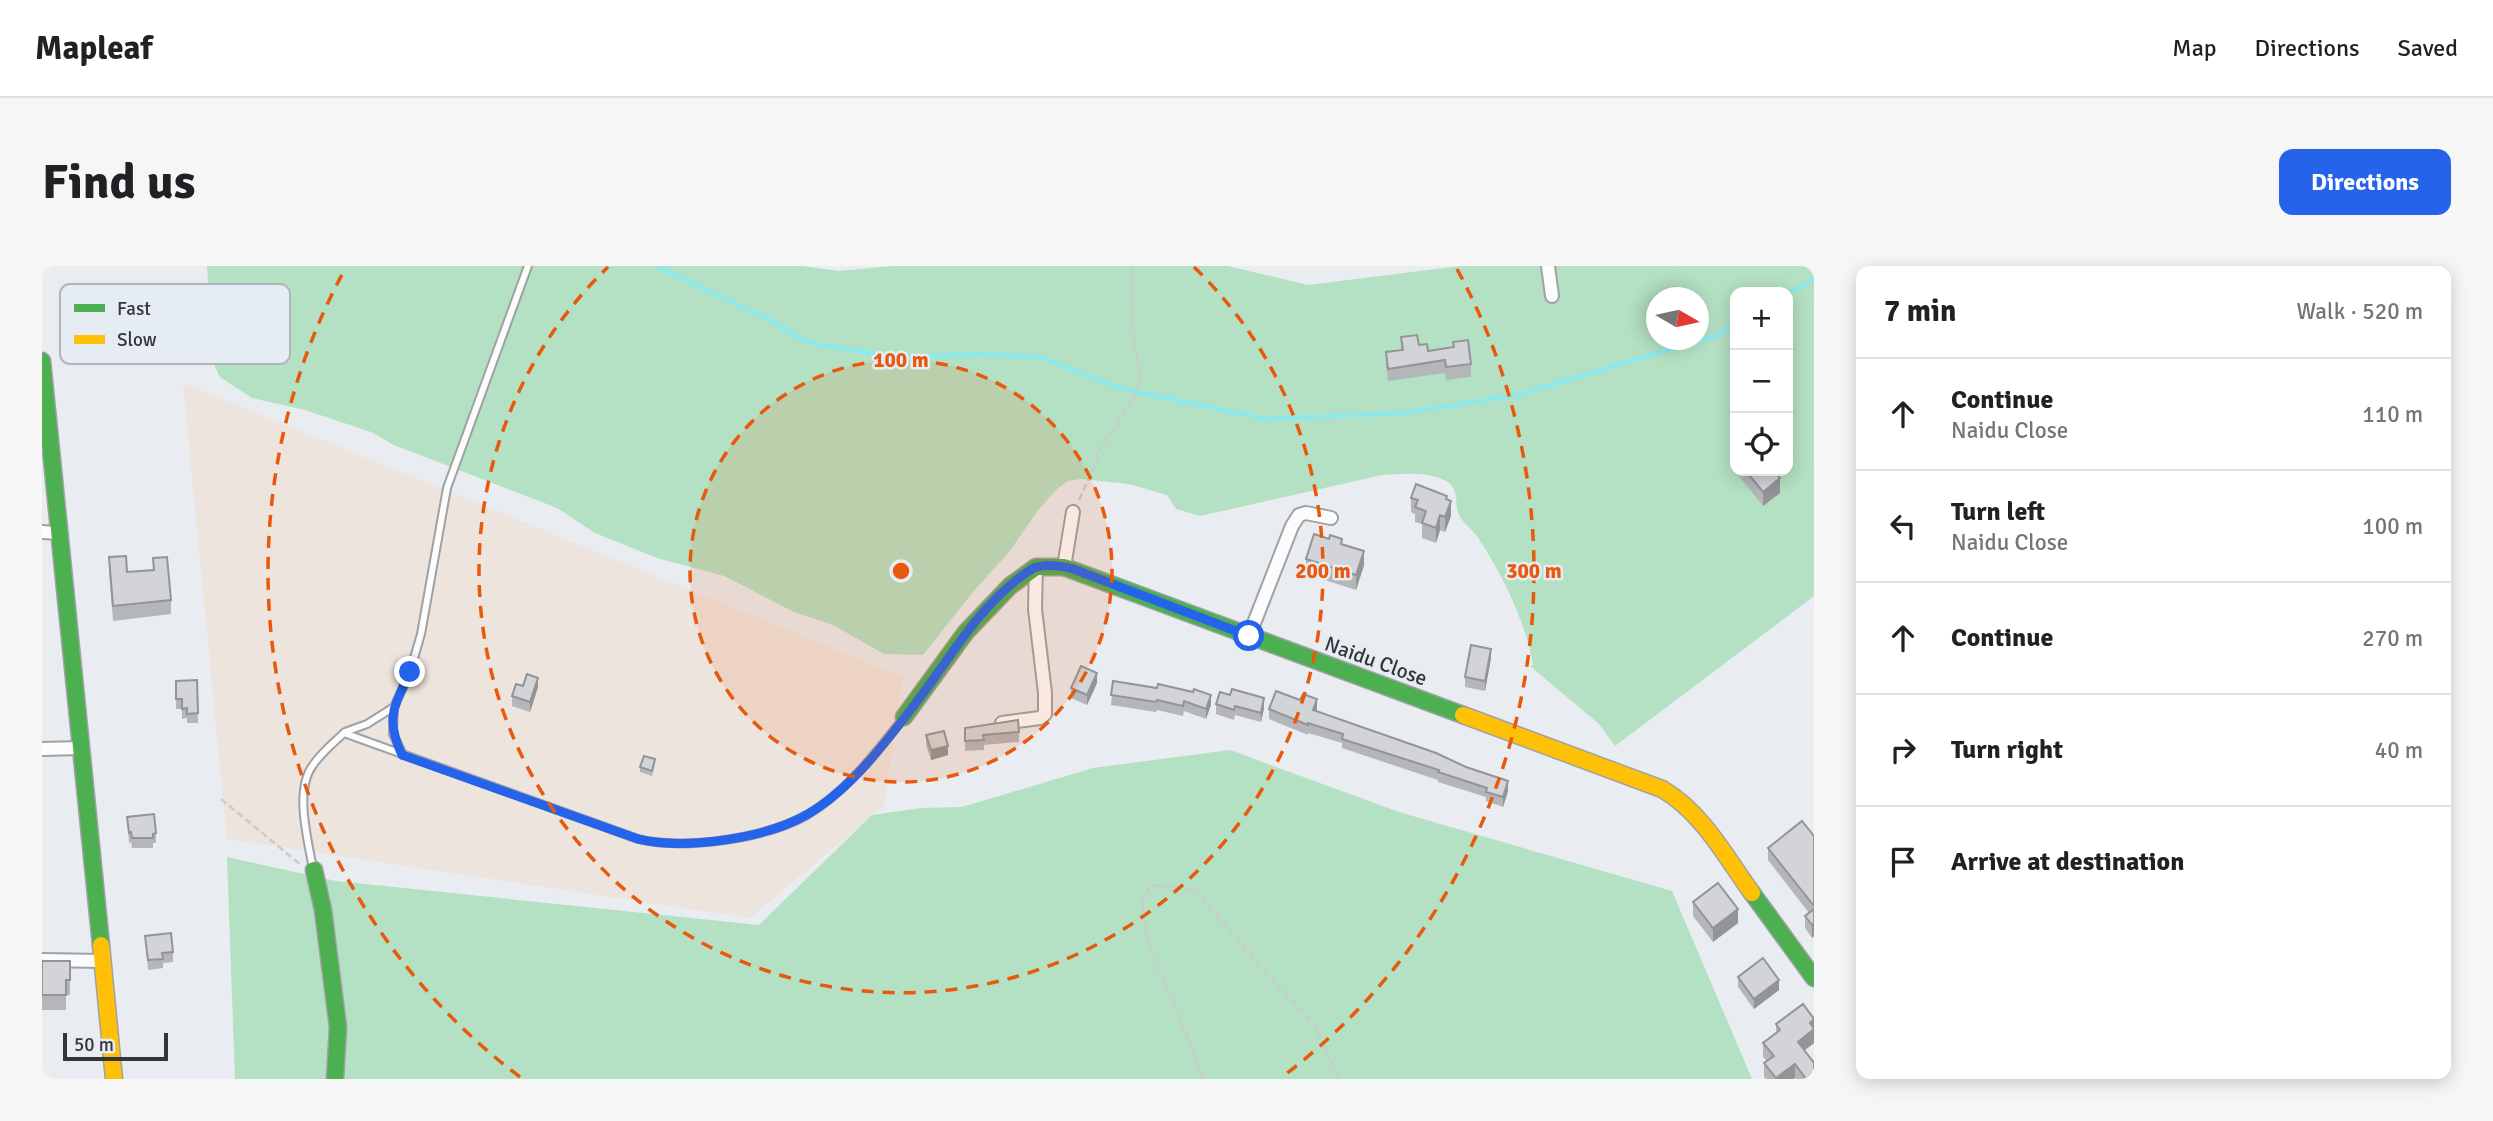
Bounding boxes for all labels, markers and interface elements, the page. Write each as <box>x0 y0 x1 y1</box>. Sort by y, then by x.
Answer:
text: Mapleaf <box>35 28 152 69</box>
text: Map <box>2172 33 2217 63</box>
text: Directions <box>2255 33 2360 63</box>
text: Saved <box>2398 33 2458 63</box>
button: Directions <box>2279 149 2451 215</box>
text: Find us <box>42 152 195 212</box>
legend <box>60 284 290 364</box>
north arrow <box>1646 287 1709 350</box>
map controls <box>1730 287 1793 476</box>
button: + <box>1730 287 1793 350</box>
text: 7 min <box>1884 293 1956 330</box>
text: Fast <box>117 297 151 321</box>
text: Walk · 520 m <box>2297 297 2423 326</box>
text: Slow <box>117 328 157 352</box>
text: 100 m <box>873 347 929 373</box>
button: − <box>1730 350 1793 413</box>
text: Continue <box>1951 384 2053 416</box>
icon: ahead <box>1884 395 1922 433</box>
text: 110 m <box>2362 400 2423 429</box>
button: locate <box>1730 413 1793 476</box>
text: Naidu Close <box>1951 416 2068 445</box>
text: Turn left <box>1951 496 2045 528</box>
icon: left <box>1884 507 1922 545</box>
text: 100 m <box>2362 512 2423 541</box>
text: Naidu Close <box>1951 528 2068 557</box>
text: 200 m <box>1295 558 1351 584</box>
text: 300 m <box>1506 558 1562 584</box>
centre of rings <box>889 559 913 583</box>
icon: ahead <box>1884 619 1922 657</box>
route start <box>1233 620 1264 651</box>
text: Continue <box>1951 622 2053 654</box>
text: 270 m <box>2362 624 2423 653</box>
street label: Naidu Close <box>1321 630 1431 692</box>
route end <box>394 656 425 687</box>
icon: right <box>1884 731 1922 769</box>
text: Turn right <box>1951 734 2063 766</box>
text: 40 m <box>2375 736 2423 765</box>
icon: arrive <box>1884 843 1922 881</box>
text: Arrive at destination <box>1951 846 2184 878</box>
scale bar <box>63 1030 168 1062</box>
text: 50 m <box>74 1033 114 1057</box>

